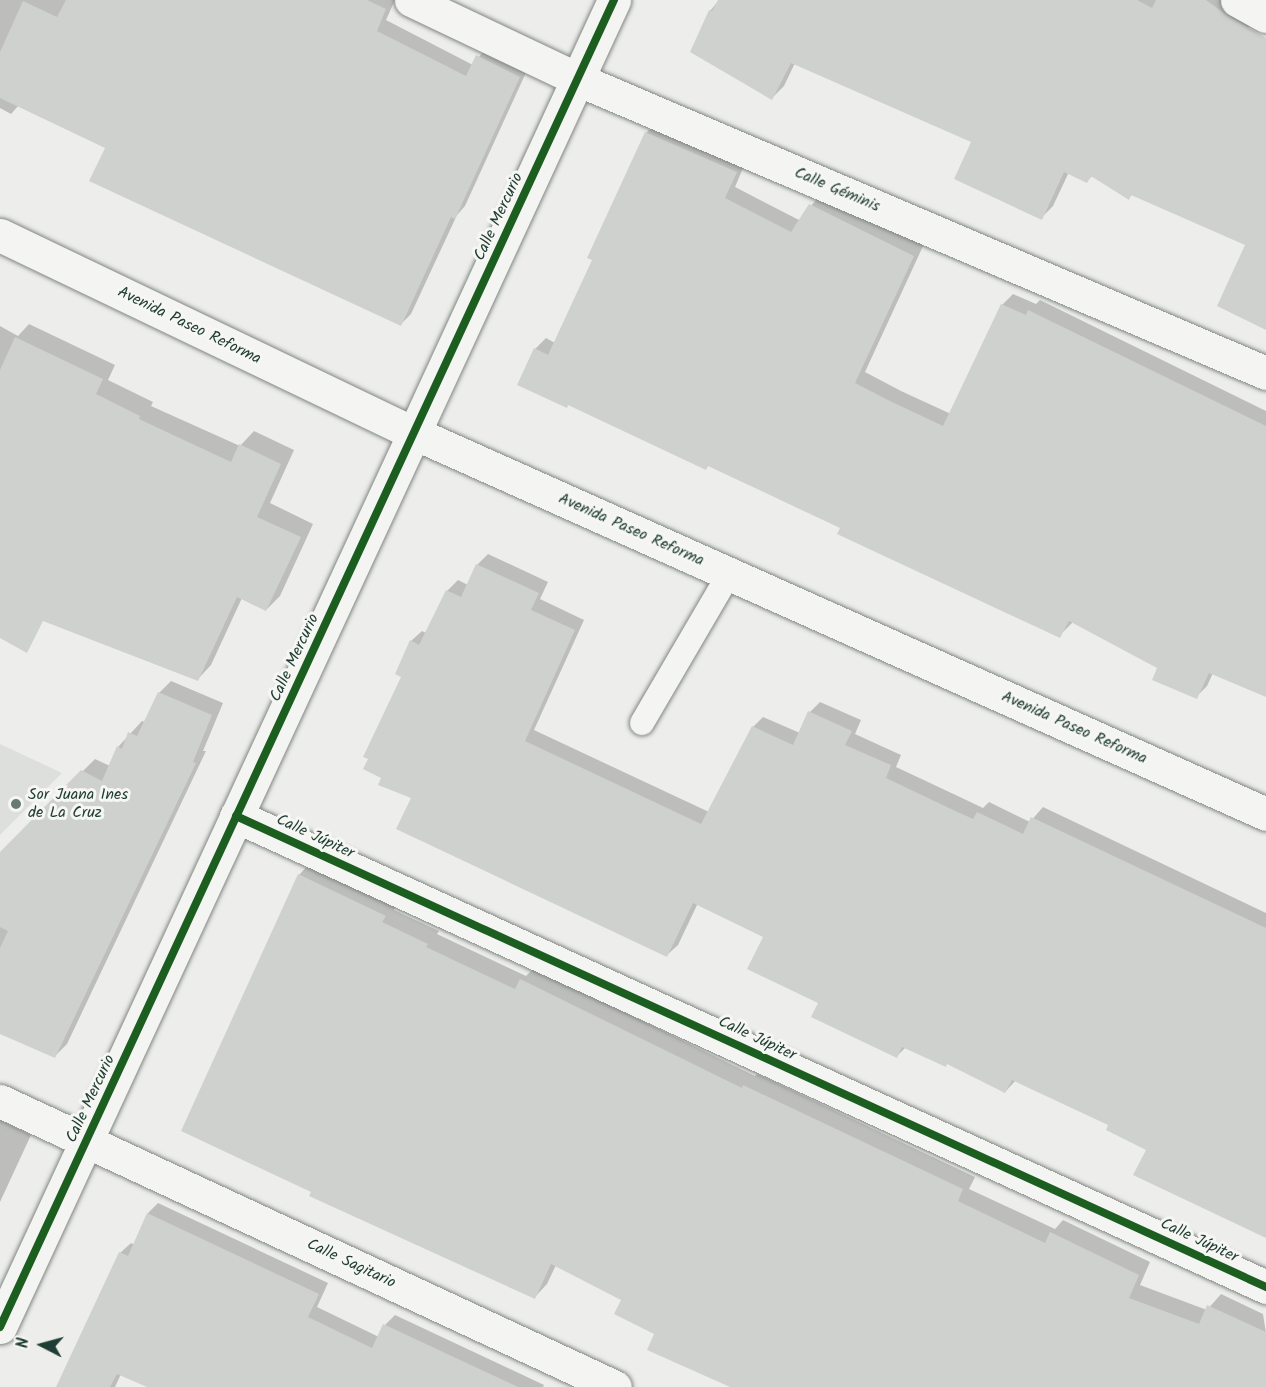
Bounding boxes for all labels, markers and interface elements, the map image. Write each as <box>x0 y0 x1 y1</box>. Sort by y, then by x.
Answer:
street label: Calle Géminis <box>791 163 883 217</box>
street label: Calle Mercurio <box>470 170 528 264</box>
street label: Avenida Paseo Reforma <box>114 283 264 369</box>
street label: Avenida Paseo Reforma <box>555 489 707 571</box>
street label: Calle Mercurio <box>266 611 324 705</box>
street label: Avenida Paseo Reforma <box>998 687 1150 769</box>
place label: Sor Juana Ines de La Cruz <box>28 785 128 823</box>
marker: Sor Juana Ines de La Cruz <box>9 797 23 811</box>
street label: Calle Júpiter <box>273 811 357 863</box>
street label: Calle Júpiter <box>715 1013 799 1065</box>
street label: Calle Mercurio <box>62 1052 120 1146</box>
street label: Calle Júpiter <box>1157 1215 1241 1267</box>
street label: Calle Sagitario <box>303 1235 399 1293</box>
north arrow <box>12 1315 72 1375</box>
text: N <box>11 1337 37 1349</box>

